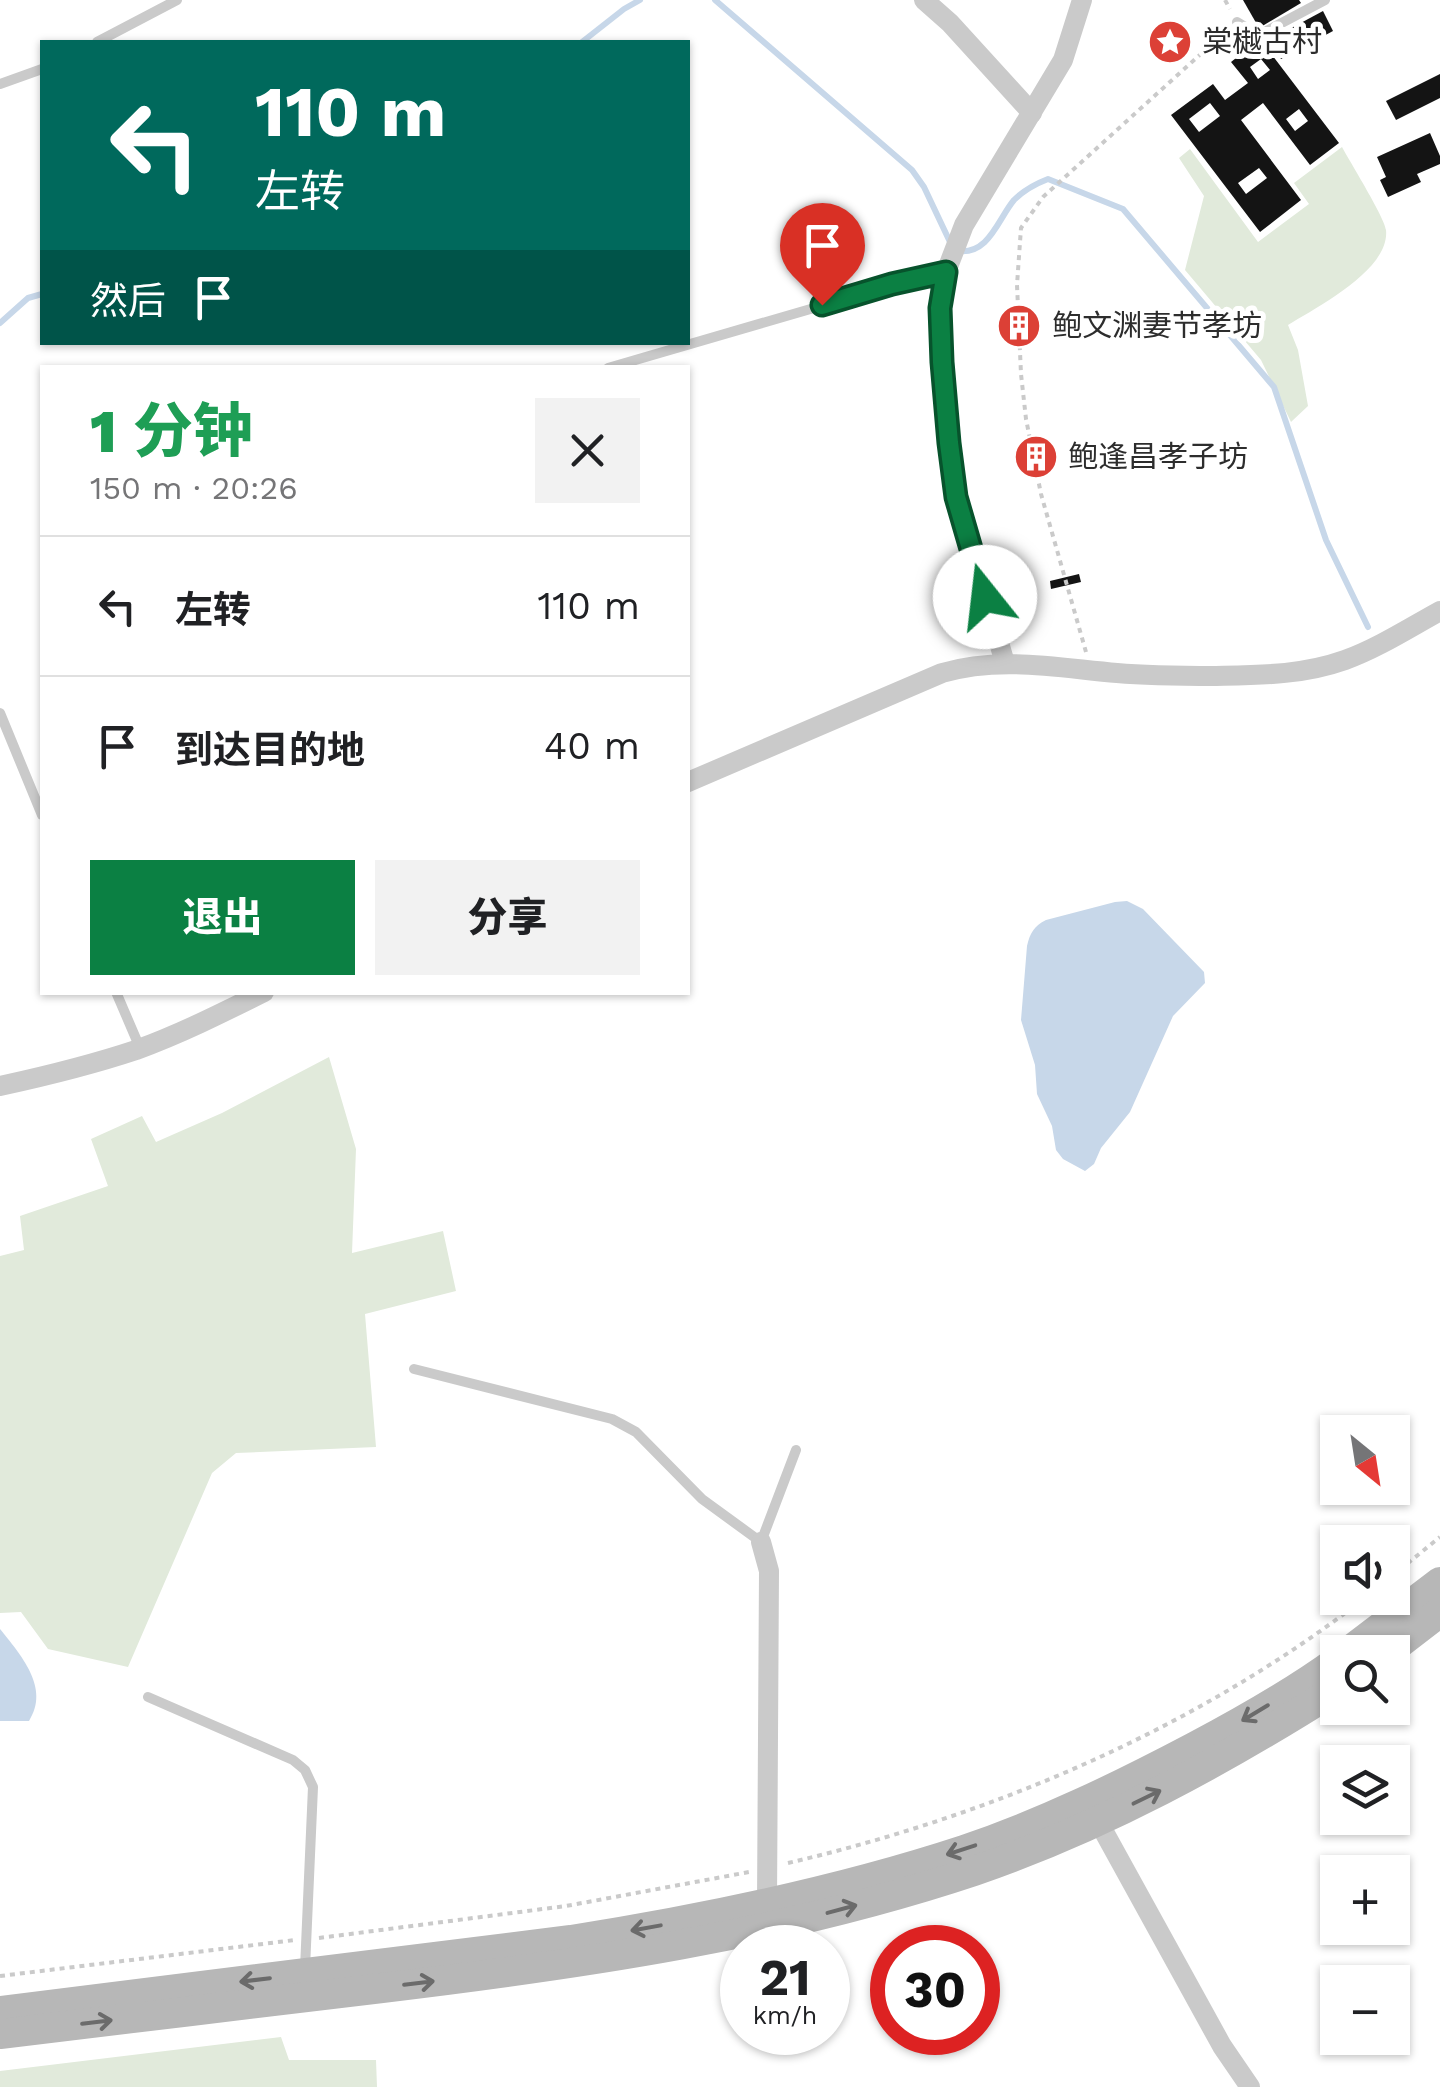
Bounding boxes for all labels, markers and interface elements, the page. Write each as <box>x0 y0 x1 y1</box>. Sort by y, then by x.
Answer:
place icon: 棠樾古村 <box>1147 19 1193 65</box>
place label: 棠樾古村 <box>1202 24 1322 59</box>
text: 110 m <box>255 71 446 153</box>
icon: left <box>90 80 220 210</box>
text: 左转 <box>255 165 345 218</box>
pin <box>780 203 865 306</box>
icon: arrive <box>795 218 850 273</box>
icon: arrive <box>186 270 241 325</box>
text: 然后 <box>90 279 166 323</box>
building icon: 鲍文渊妻节孝坊 <box>996 303 1042 349</box>
place label: 鲍文渊妻节孝坊 <box>1052 308 1262 343</box>
text: 1 分钟 <box>90 396 253 467</box>
button: close <box>535 398 640 503</box>
building icon: 鲍逢昌孝子坊 <box>1013 434 1059 480</box>
place label: 鲍逢昌孝子坊 <box>1068 439 1248 474</box>
text: 150 m · 20:26 <box>90 469 298 507</box>
position arrow <box>933 545 1037 649</box>
icon: left <box>90 579 145 634</box>
text: 110 m <box>538 584 640 628</box>
text: 左转 <box>175 588 251 632</box>
icon: arrive <box>90 719 145 774</box>
text: 40 m <box>544 724 640 768</box>
text: 到达目的地 <box>175 728 365 772</box>
button: 退出 <box>90 860 355 975</box>
button: 分享 <box>375 860 640 975</box>
north arrow <box>1320 1415 1410 1505</box>
map controls <box>1320 1415 1410 2055</box>
button: sound <box>1320 1525 1410 1615</box>
button: search <box>1320 1635 1410 1725</box>
one-way arrow <box>1241 1703 1270 1723</box>
button: layers <box>1320 1745 1410 1835</box>
one-way arrow <box>1132 1787 1161 1806</box>
one-way arrow <box>946 1843 978 1861</box>
button: + <box>1320 1855 1410 1945</box>
one-way arrow <box>826 1898 858 1917</box>
one-way arrow <box>630 1919 663 1938</box>
speed limit sign: 30 <box>870 1925 1000 2055</box>
text: 21 <box>759 1948 811 2007</box>
button: − <box>1320 1965 1410 2055</box>
one-way arrow <box>239 1971 271 1990</box>
one-way arrow <box>403 1973 435 1992</box>
text: km/h <box>753 2001 817 2030</box>
one-way arrow <box>80 2013 112 2031</box>

